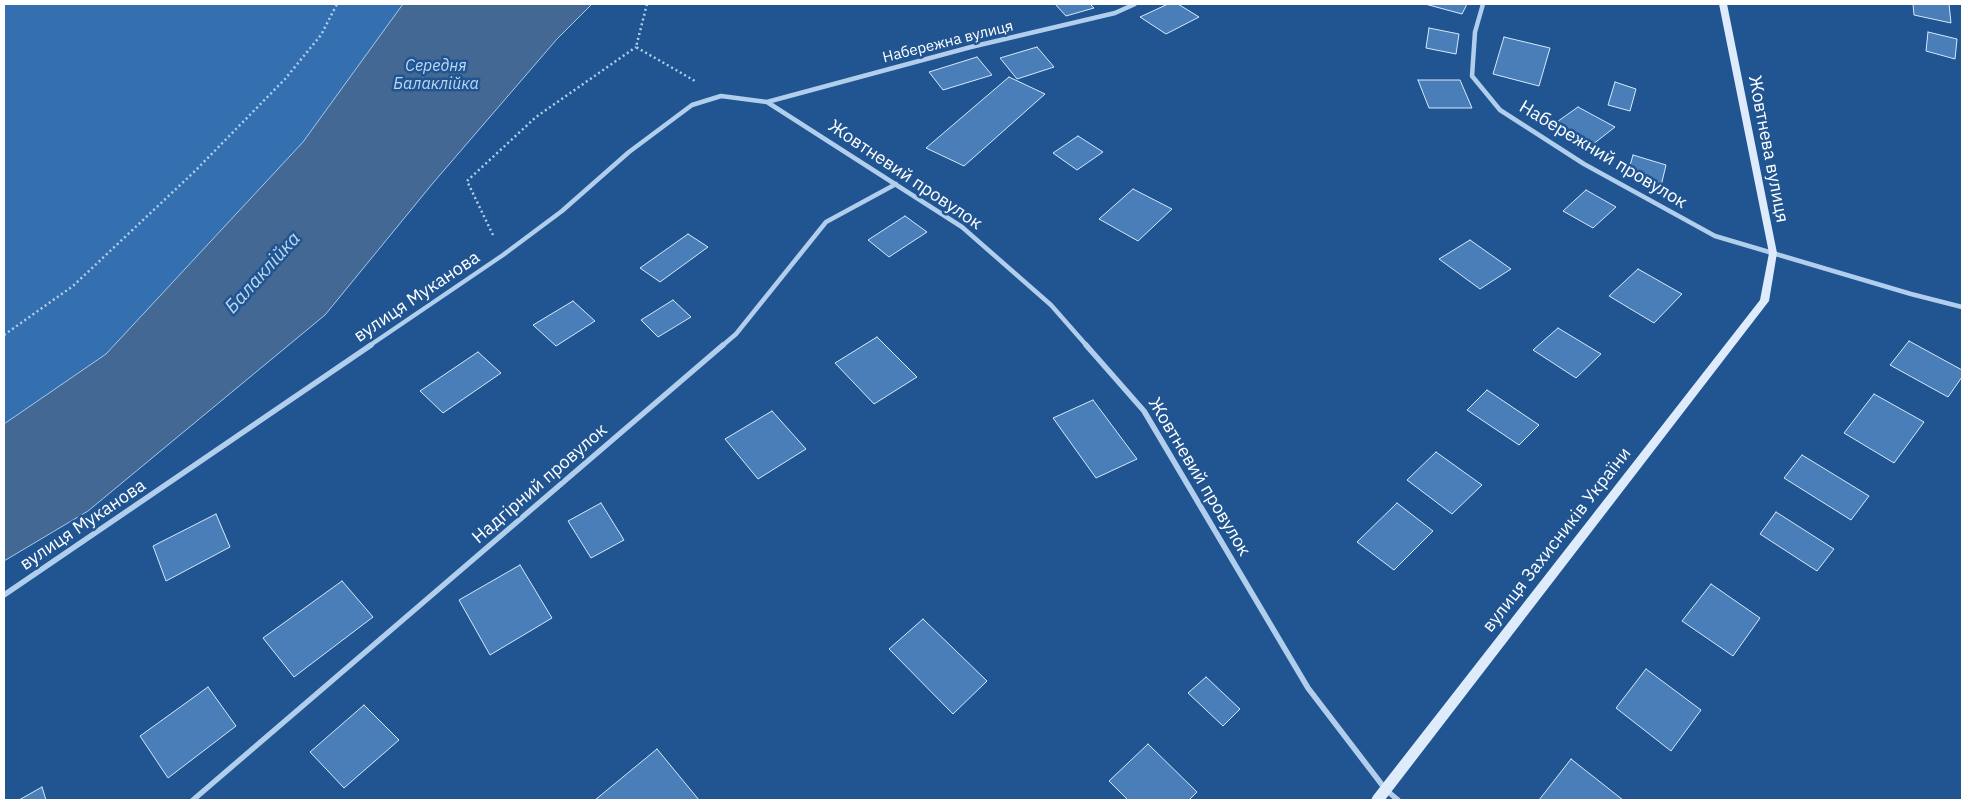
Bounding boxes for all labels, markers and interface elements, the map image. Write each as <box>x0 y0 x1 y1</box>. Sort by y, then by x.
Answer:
street label: Набережна вулиця <box>881 17 1015 67</box>
water label: Середня Балаклійка <box>393 56 479 94</box>
street label: Жовтнева вулиця <box>1743 74 1793 224</box>
street label: Набережний провулок <box>1515 96 1691 214</box>
street label: Жовтневий провулок <box>824 115 986 235</box>
water label: Балаклійка <box>221 228 305 318</box>
street label: вулиця Муканова <box>350 247 484 347</box>
street label: Жовтневий провулок <box>1143 394 1255 560</box>
street label: Надгірний провулок <box>468 419 612 549</box>
street label: вулиця Захисників України <box>1478 443 1636 637</box>
street label: вулиця Муканова <box>16 475 150 575</box>

